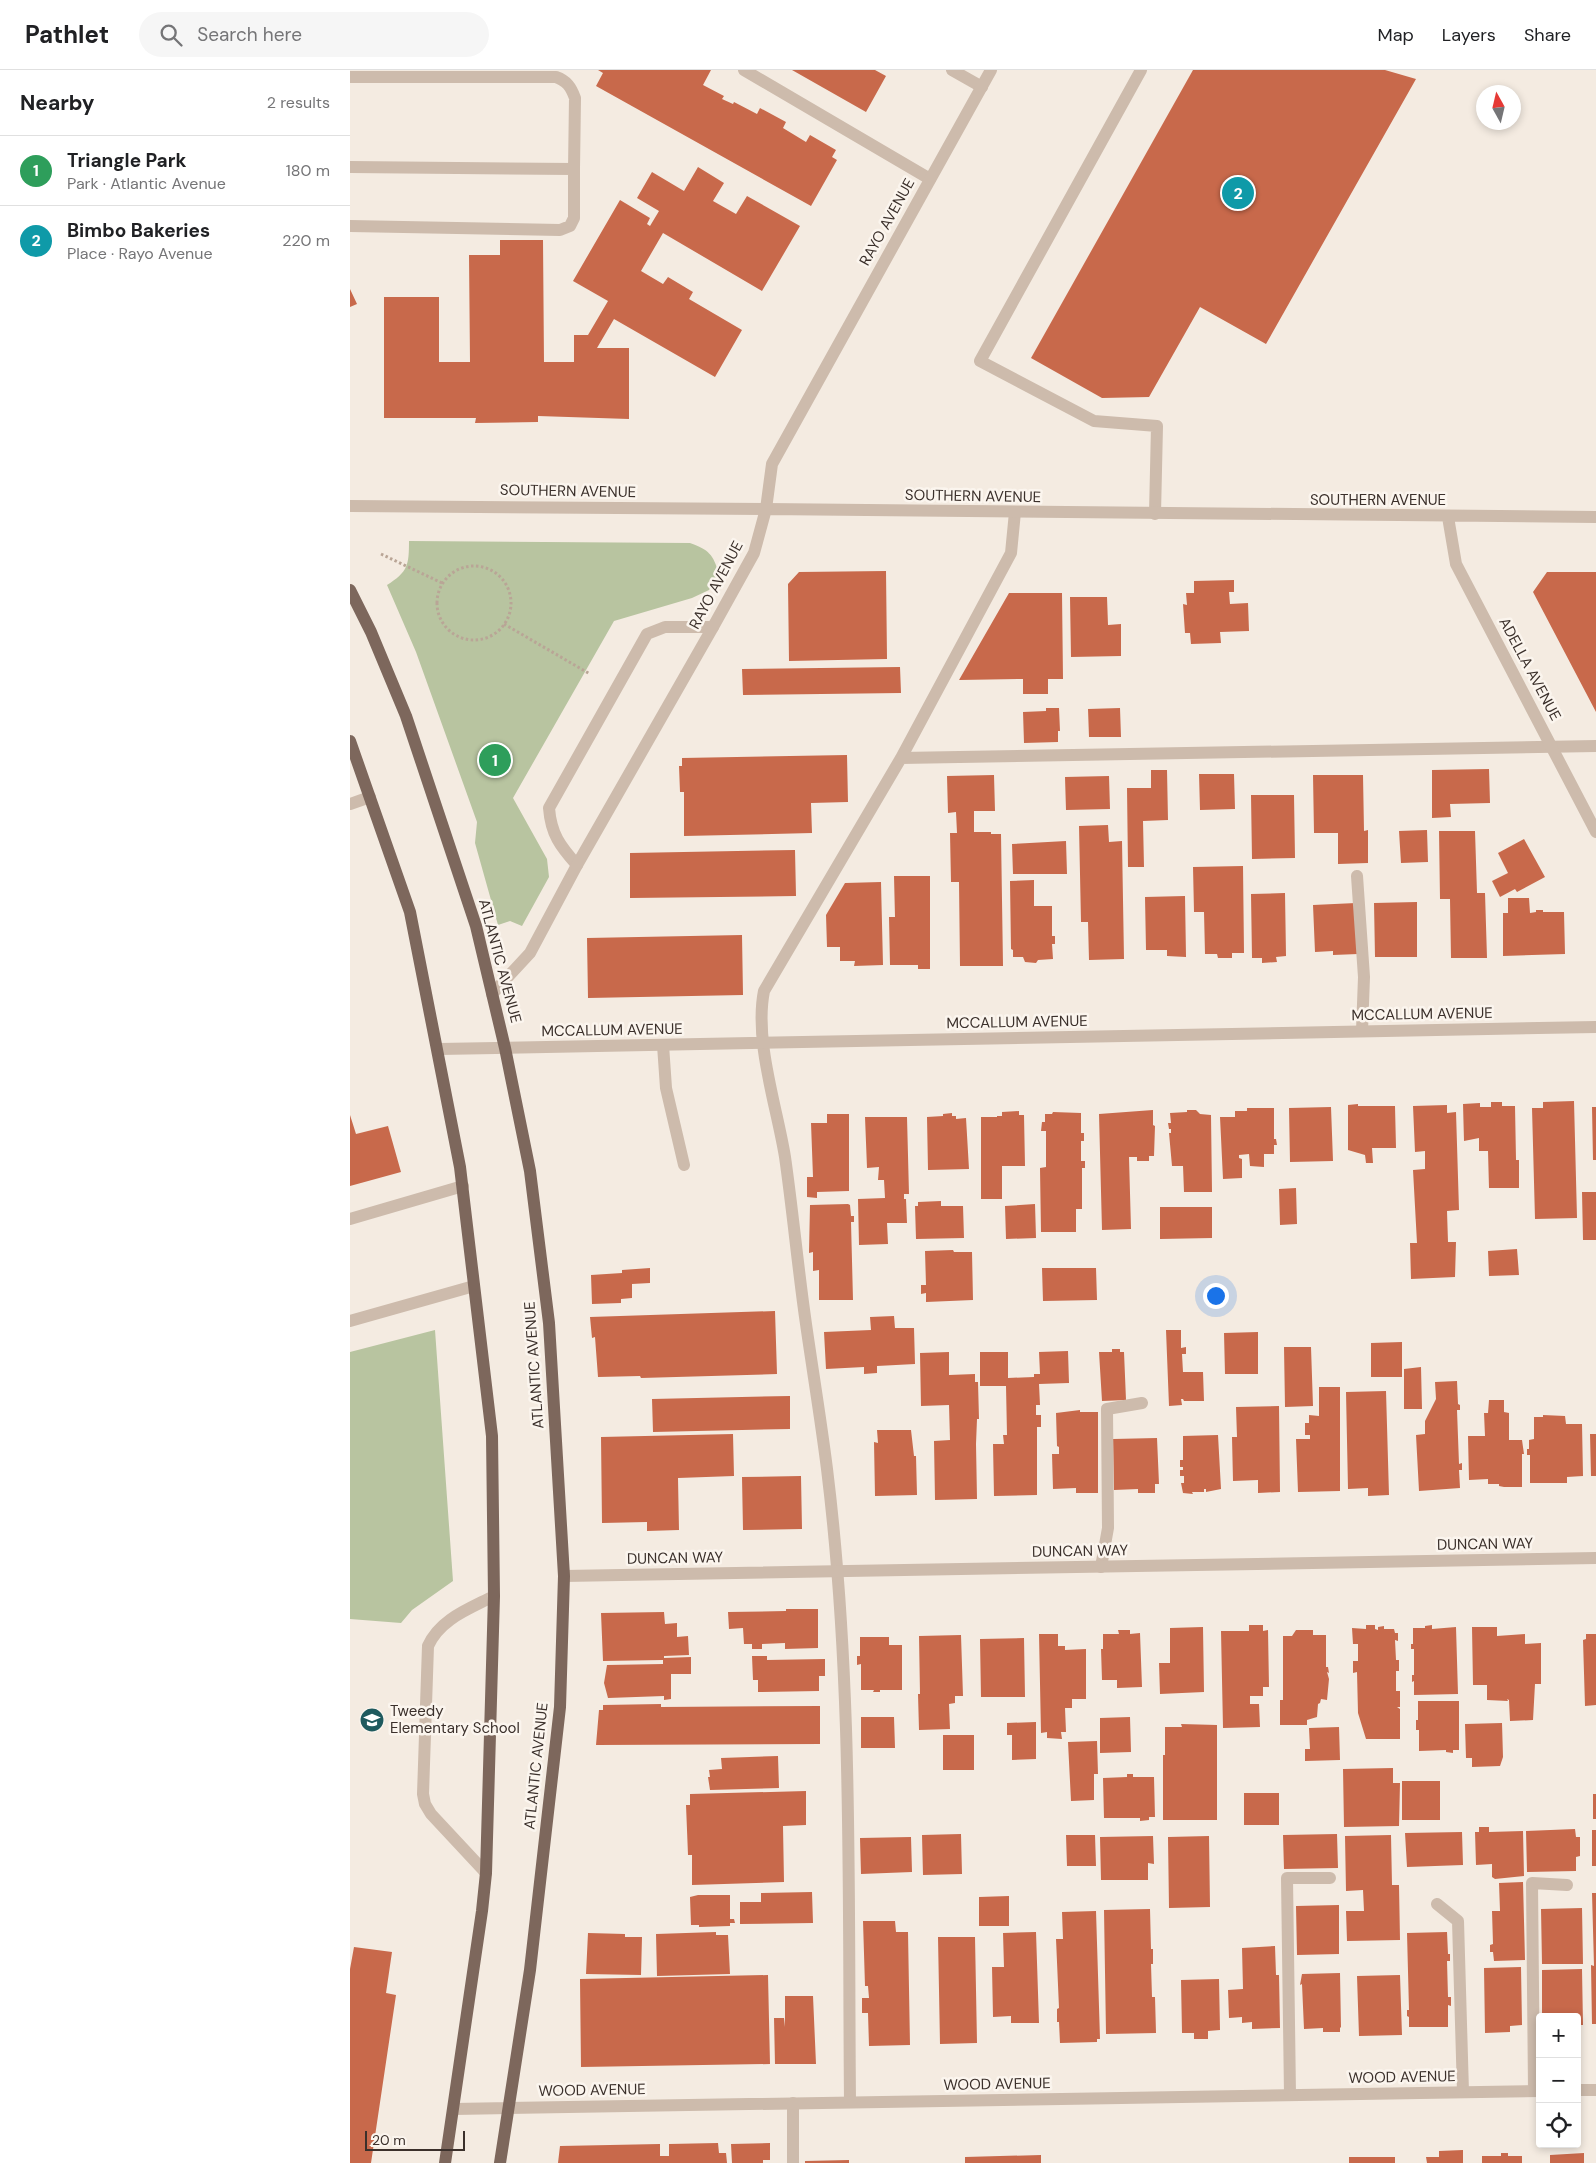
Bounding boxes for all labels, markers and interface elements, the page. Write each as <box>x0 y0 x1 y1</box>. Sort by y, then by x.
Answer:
search box <box>139 12 489 57</box>
text: Pathlet <box>25 19 109 50</box>
icon: search <box>157 21 185 49</box>
text: Search here <box>197 22 302 47</box>
text: Map <box>1378 23 1414 47</box>
text: Layers <box>1442 23 1496 47</box>
text: Share <box>1524 23 1571 47</box>
north arrow <box>1476 85 1521 130</box>
text: Nearby <box>20 89 94 117</box>
text: 2 results <box>267 92 330 113</box>
text: Triangle Park <box>67 148 187 173</box>
text: 1 <box>33 160 39 181</box>
text: 180 m <box>286 160 330 181</box>
text: Park · Atlantic Avenue <box>67 173 226 194</box>
pin: 2 <box>1222 174 1254 212</box>
street label: RAYO AVENUE <box>855 175 919 269</box>
text: Bimbo Bakeries <box>67 218 210 243</box>
text: 2 <box>31 230 41 251</box>
text: 220 m <box>282 230 330 251</box>
text: Place · Rayo Avenue <box>67 243 212 264</box>
street label: SOUTHERN AVENUE <box>500 480 636 502</box>
street label: SOUTHERN AVENUE <box>905 485 1041 507</box>
street label: SOUTHERN AVENUE <box>1310 490 1446 510</box>
street label: RAYO AVENUE <box>684 537 748 633</box>
street label: ADELLA AVENUE <box>1494 614 1566 724</box>
pin: 1 <box>479 741 511 779</box>
street label: ATLANTIC AVENUE <box>474 897 526 1025</box>
street label: MCCALLUM AVENUE <box>1351 1003 1493 1025</box>
street label: MCCALLUM AVENUE <box>946 1011 1088 1033</box>
street label: MCCALLUM AVENUE <box>541 1019 683 1041</box>
your location <box>1203 1283 1229 1309</box>
street label: ATLANTIC AVENUE <box>520 1301 548 1429</box>
street label: DUNCAN WAY <box>1437 1533 1534 1555</box>
street label: DUNCAN WAY <box>1032 1540 1129 1562</box>
street label: DUNCAN WAY <box>627 1547 724 1569</box>
place label: Tweedy Elementary School <box>390 1701 520 1738</box>
street label: ATLANTIC AVENUE <box>519 1701 553 1831</box>
school or university icon: Tweedy Elementary School <box>359 1707 385 1733</box>
map controls <box>1536 2013 1581 2148</box>
button: + <box>1536 2013 1581 2058</box>
button: − <box>1536 2058 1581 2103</box>
street label: WOOD AVENUE <box>1348 2066 1456 2088</box>
street label: WOOD AVENUE <box>943 2073 1051 2095</box>
street label: WOOD AVENUE <box>538 2079 646 2101</box>
button: locate <box>1536 2103 1581 2148</box>
scale bar <box>365 2128 465 2151</box>
text: 20 m <box>372 2131 406 2149</box>

